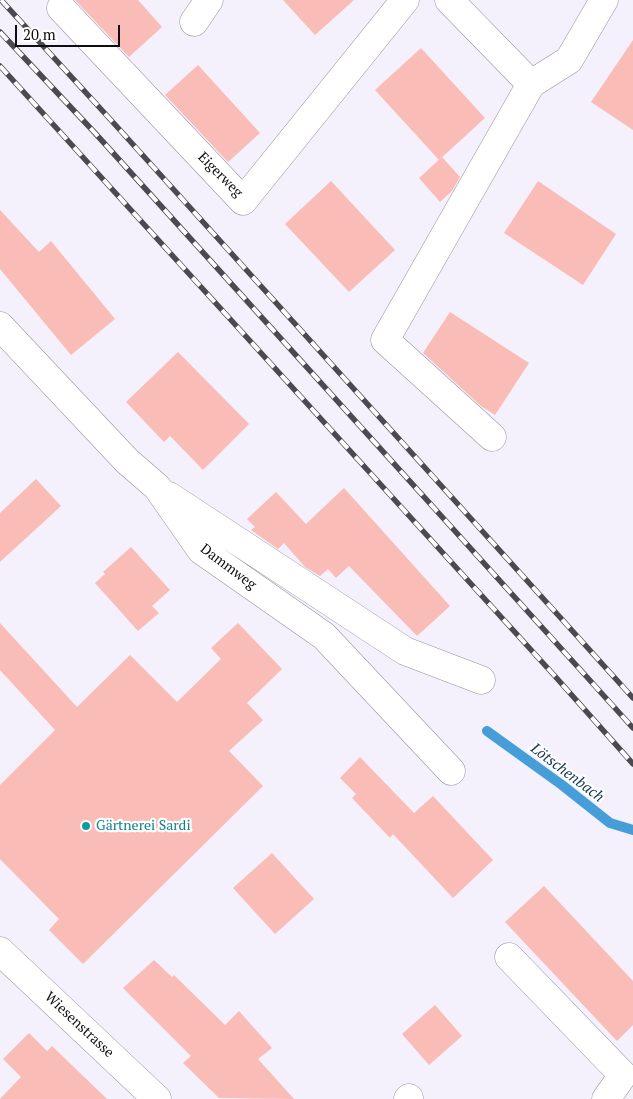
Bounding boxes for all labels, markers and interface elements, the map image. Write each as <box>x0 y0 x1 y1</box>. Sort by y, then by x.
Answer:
scale bar <box>18 15 122 47</box>
text: 20 m <box>23 24 56 44</box>
street label: Eigerweg <box>194 149 246 201</box>
street label: Dammweg <box>197 541 259 593</box>
water label: Lötschenbach <box>527 740 607 806</box>
place label: Gärtnerei Sardi <box>96 818 191 834</box>
marker: Gärtnerei Sardi <box>80 820 92 832</box>
street label: Wiesenstrasse <box>41 989 117 1061</box>

